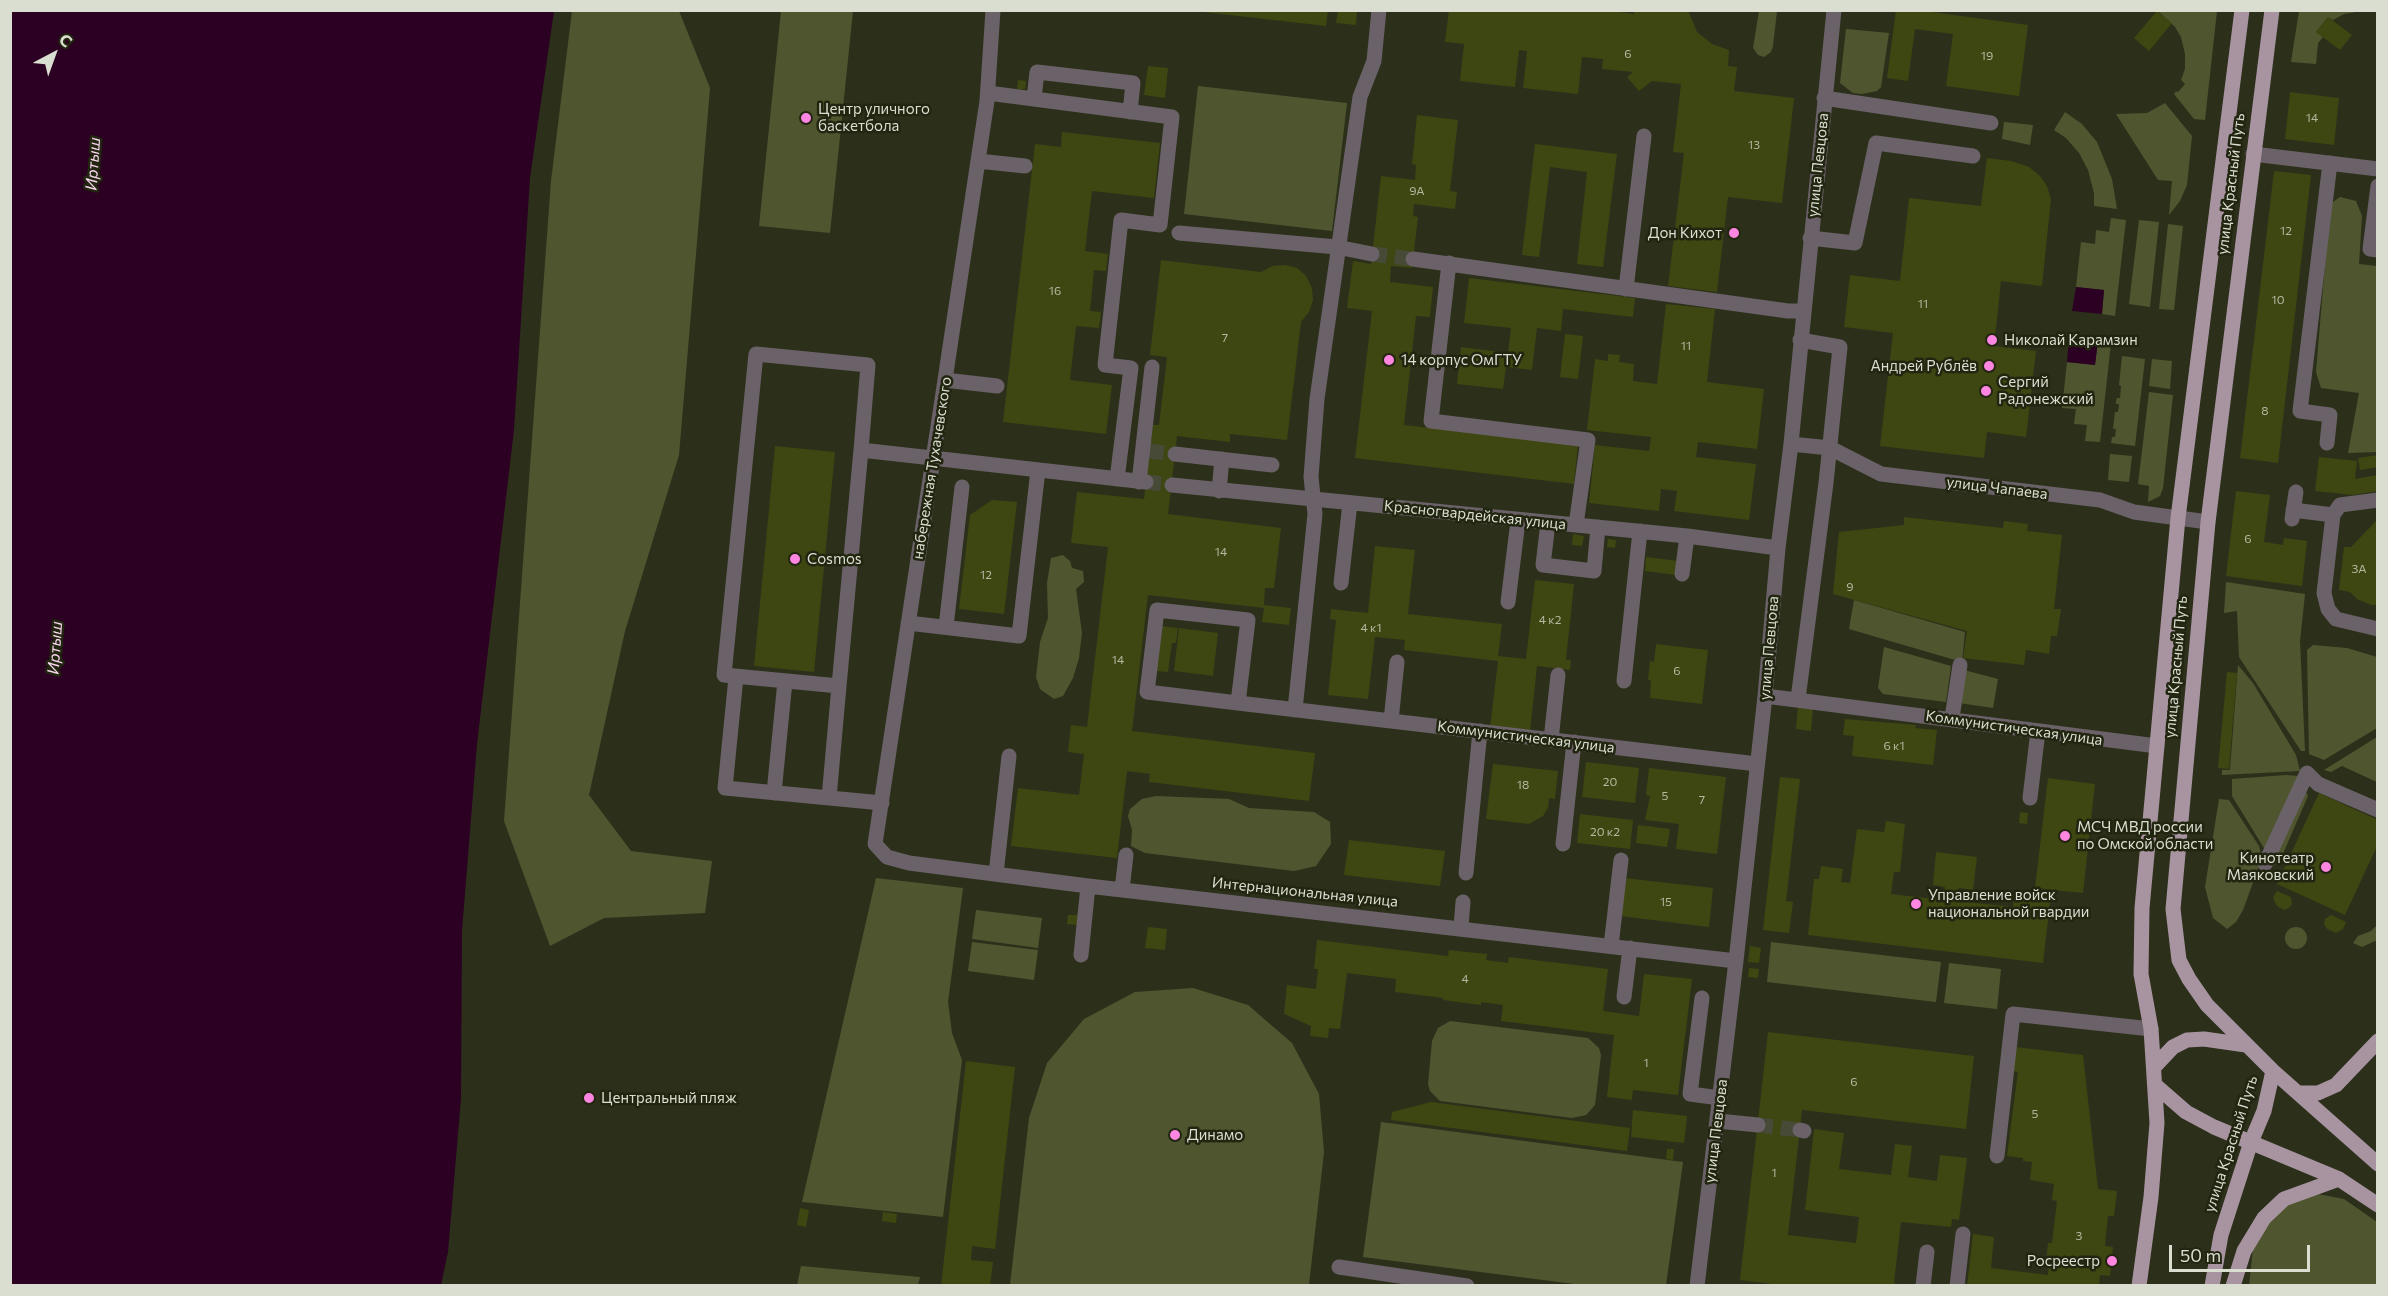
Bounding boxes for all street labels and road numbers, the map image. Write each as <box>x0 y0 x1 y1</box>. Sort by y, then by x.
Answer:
street label: улица Певцова <box>1804 112 1832 218</box>
street label: улица Красный Путь <box>2213 112 2249 256</box>
street label: набережная Тухачевского <box>909 375 955 561</box>
street label: улица Чапаева <box>1945 473 2049 503</box>
street label: Красногвардейская улица <box>1383 496 1567 534</box>
street label: улица Певцова <box>1755 595 1783 701</box>
street label: улица Красный Путь <box>2161 595 2191 739</box>
street label: Коммунистическая улица <box>1924 707 2104 749</box>
street label: Коммунистическая улица <box>1436 717 1616 757</box>
street label: Интернациональная улица <box>1211 873 1399 911</box>
street label: улица Красный Путь <box>2200 1073 2262 1215</box>
street label: улица Певцова <box>1701 1078 1731 1184</box>

